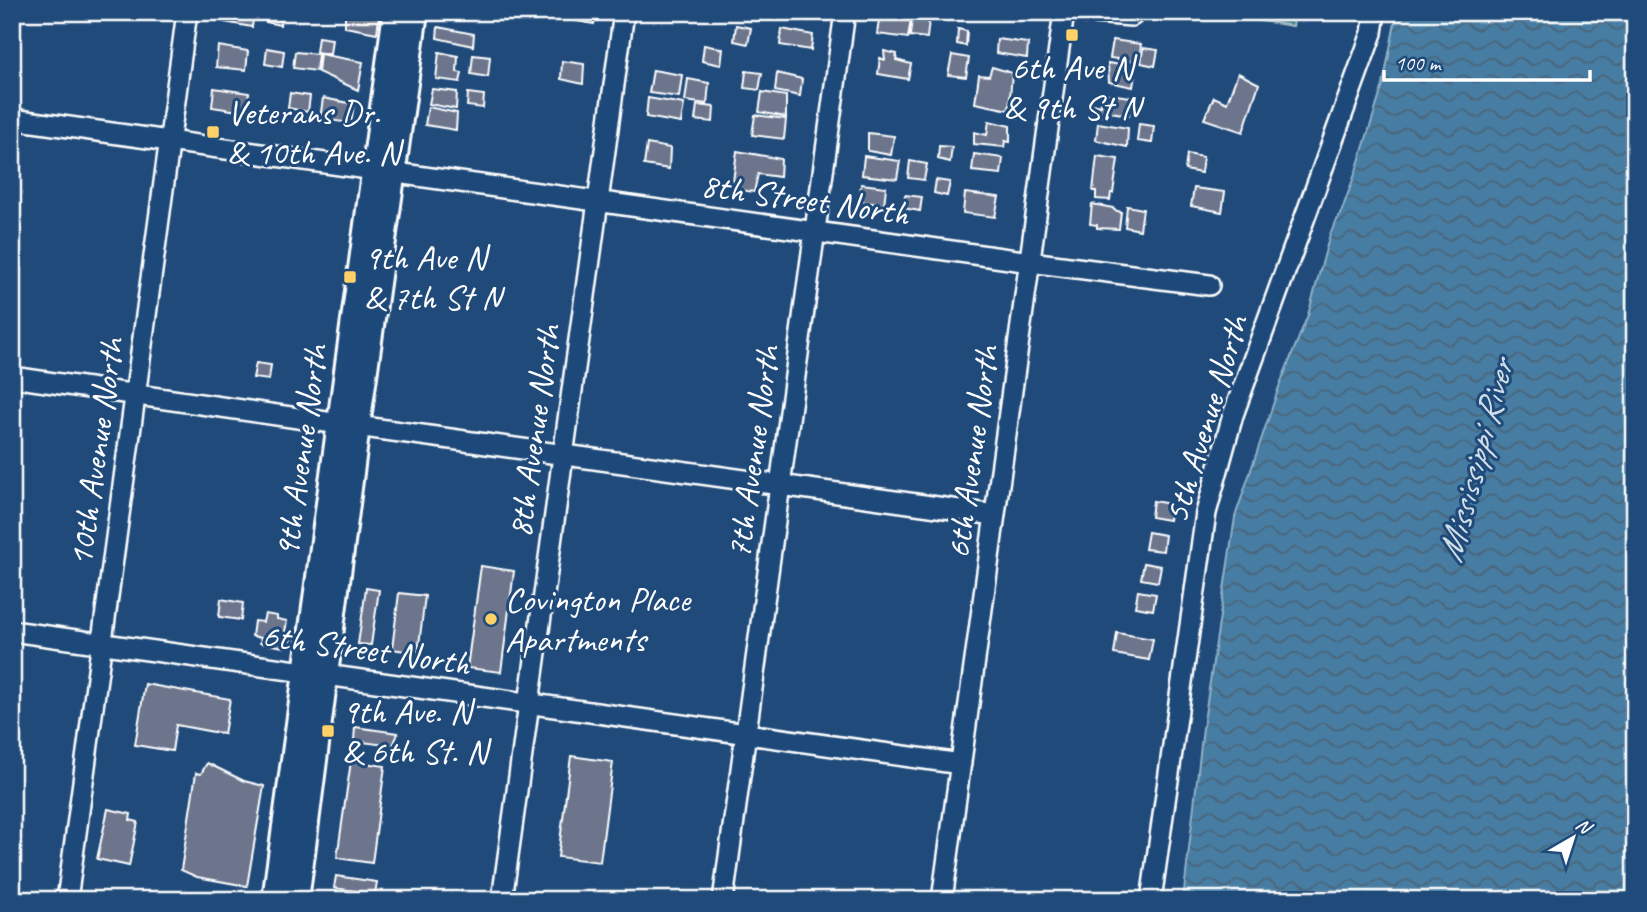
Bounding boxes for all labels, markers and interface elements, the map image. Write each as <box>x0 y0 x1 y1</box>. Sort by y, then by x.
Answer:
marker: 6th Ave N & 9th St N <box>1064 27 1080 43</box>
scale bar <box>1384 38 1591 82</box>
place label: 6th Ave N & 9th St N <box>1004 45 1146 130</box>
text: 100 m <box>1395 50 1442 76</box>
place label: Veterans Dr. & 10th Ave. N <box>227 90 405 175</box>
marker: Veterans Dr. & 10th Ave. N <box>205 124 221 140</box>
street label: 8th Street North <box>698 162 914 236</box>
place label: 9th Ave N & 7th St N <box>364 235 506 320</box>
marker: 9th Ave N & 7th St N <box>342 269 358 285</box>
street label: 5th Avenue North <box>1153 308 1259 528</box>
street label: 8th Avenue North <box>497 320 571 540</box>
street label: 10th Avenue North <box>58 333 135 569</box>
street label: 9th Avenue North <box>264 340 338 560</box>
street label: 7th Avenue North <box>716 341 790 561</box>
street label: 6th Avenue North <box>935 341 1009 561</box>
water label: Mississippi River <box>1426 350 1526 567</box>
place label: Covington Place Apartments <box>505 577 692 662</box>
marker: Covington Place Apartments <box>483 611 499 627</box>
street label: 6th Street North <box>259 612 475 686</box>
place label: 9th Ave. N & 6th St. N <box>342 689 492 774</box>
marker: 9th Ave. N & 6th St. N <box>320 723 336 739</box>
north arrow <box>1538 804 1608 874</box>
text: N <box>1571 813 1598 841</box>

